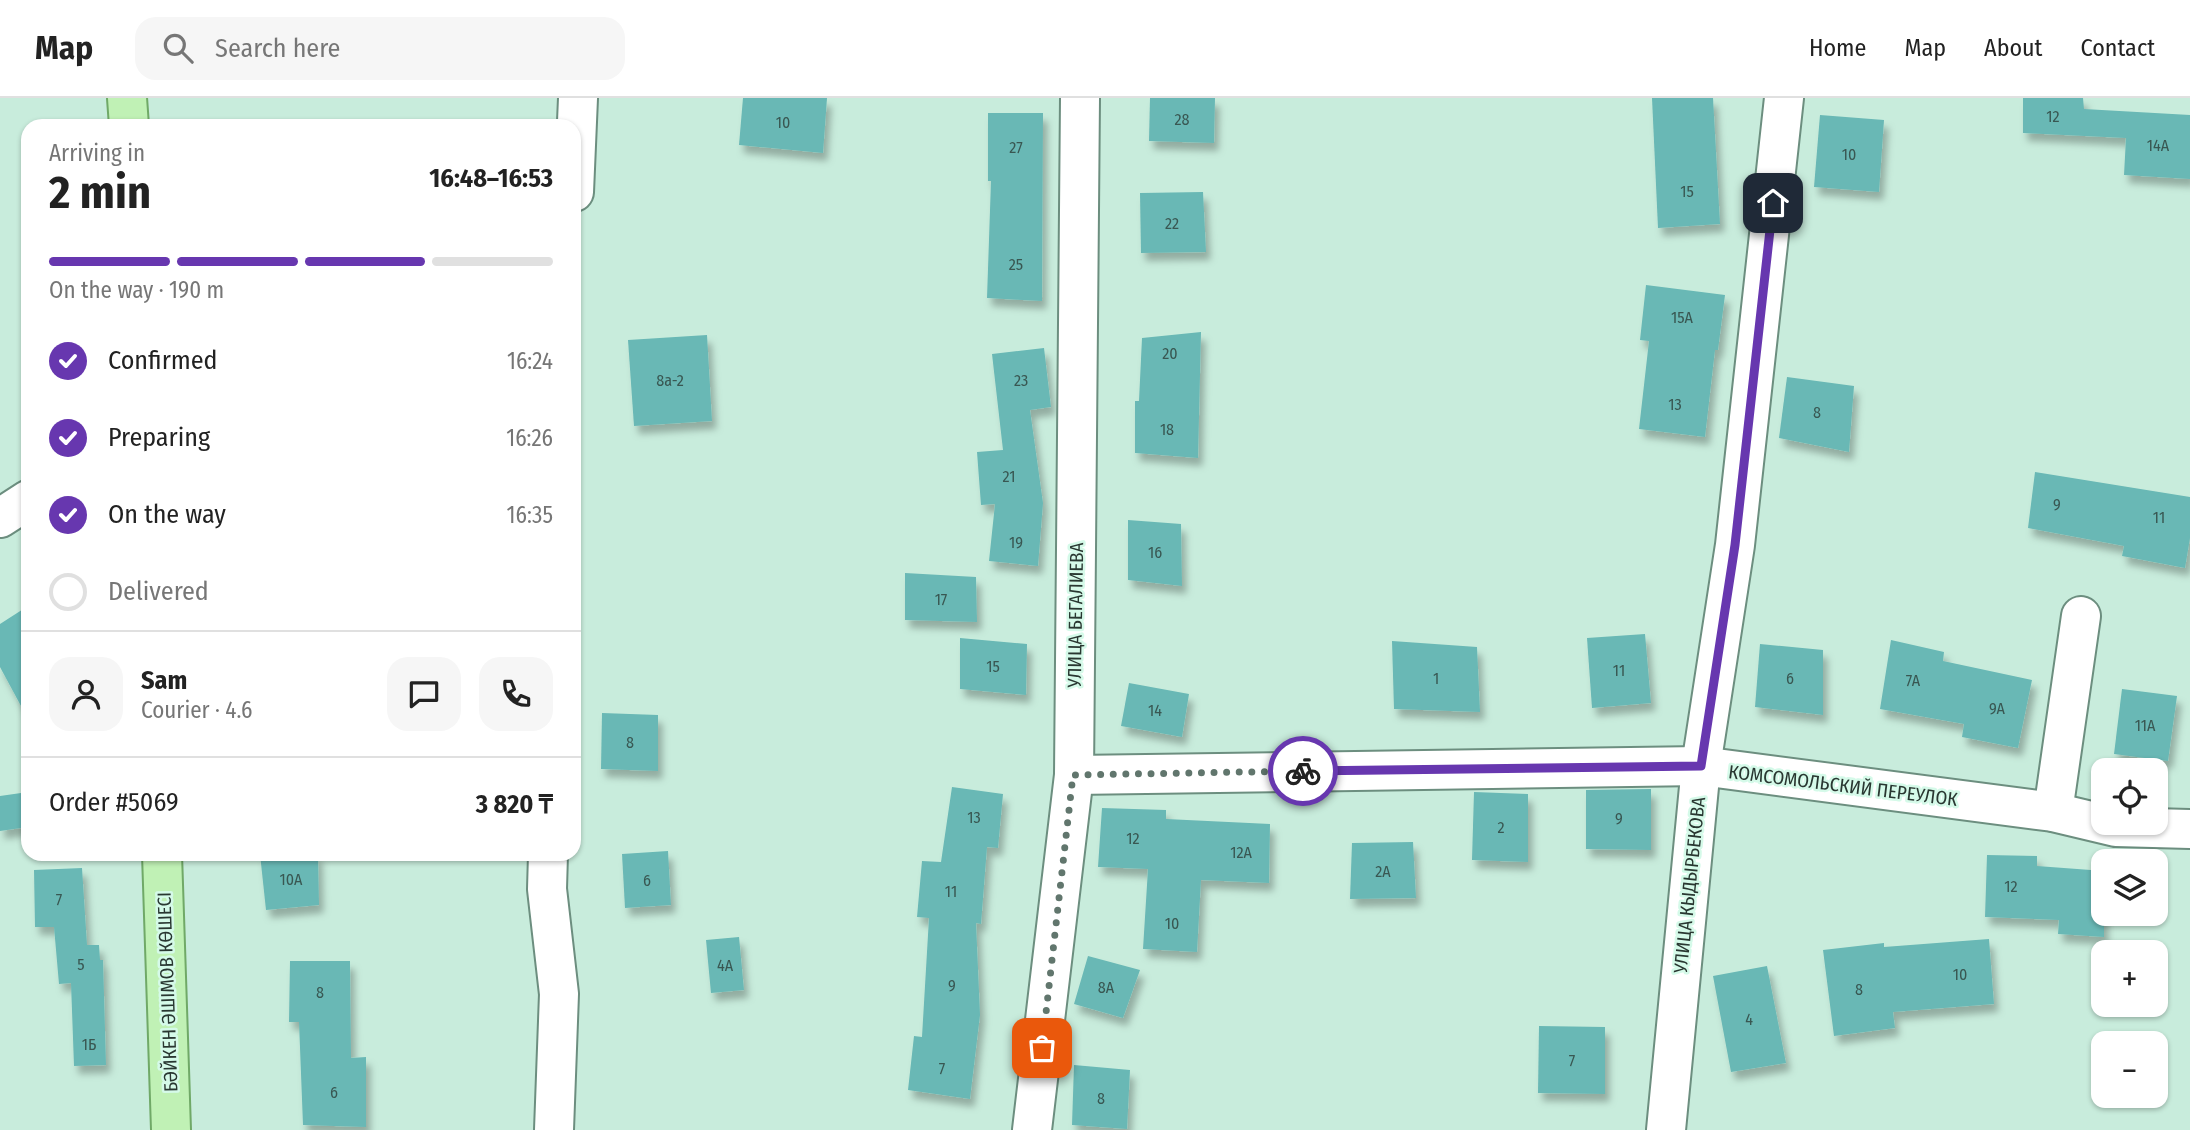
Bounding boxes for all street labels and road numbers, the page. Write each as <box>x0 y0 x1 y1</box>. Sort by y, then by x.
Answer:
street label: УЛИЦА БЕГАЛИЕВА <box>1063 542 1088 689</box>
street label: КОМСОМОЛЬСКИЙ ПЕРЕУЛОК <box>1727 760 1959 811</box>
street label: УЛИЦА КЫДЫРБЕКОВА <box>1669 796 1710 975</box>
street label: БӘЙКЕН ӘШІМОВ КӨШЕСІ <box>153 891 182 1092</box>

